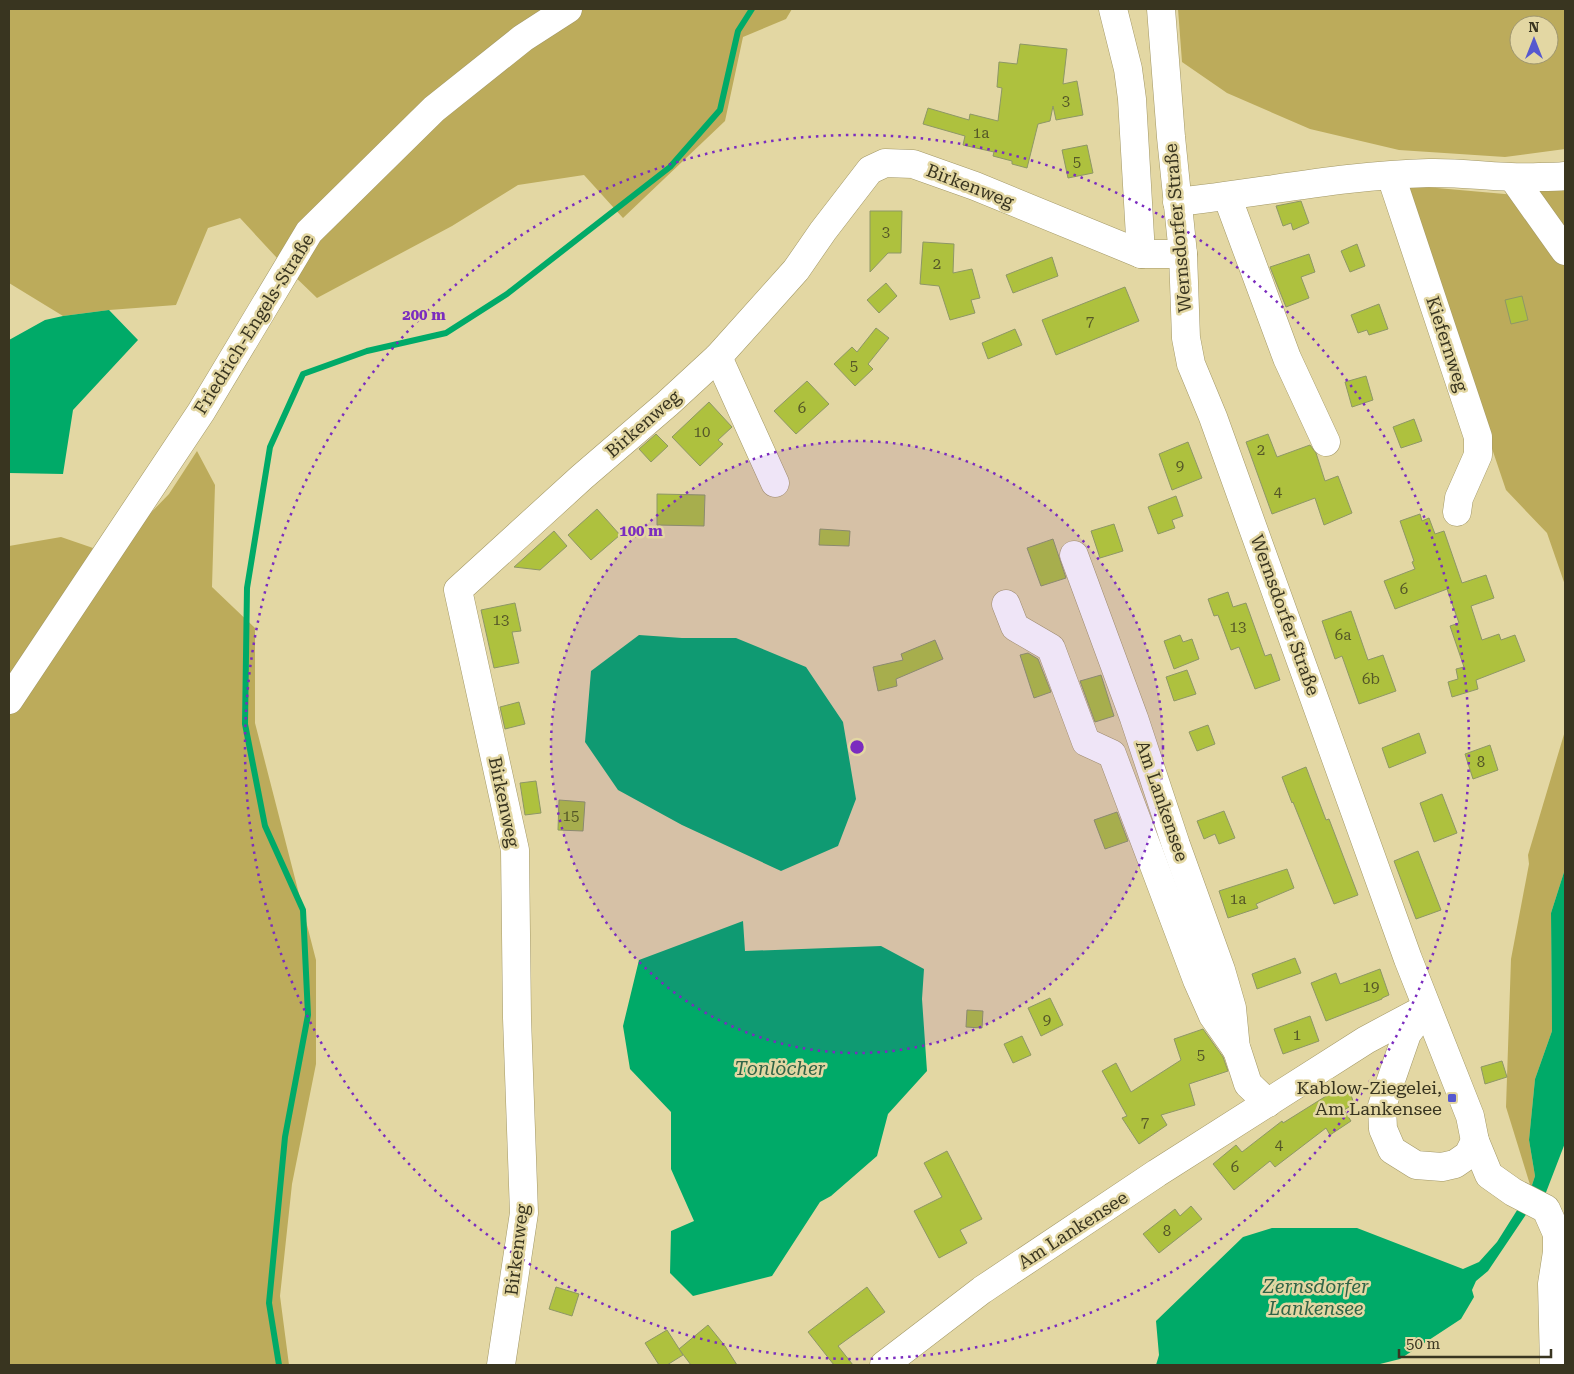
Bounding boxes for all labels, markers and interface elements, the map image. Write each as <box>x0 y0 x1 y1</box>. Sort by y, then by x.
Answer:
north arrow <box>1509 15 1559 65</box>
text: N <box>1529 19 1540 35</box>
house number: 3 <box>1062 92 1070 110</box>
house number: 1a <box>973 124 989 142</box>
street label: Wernsdorfer Straße <box>1160 143 1195 313</box>
house number: 5 <box>1073 153 1081 171</box>
street label: Birkenweg <box>924 159 1018 212</box>
house number: 3 <box>882 223 890 241</box>
street label: Friedrich-Engels-Straße <box>189 230 318 418</box>
house number: 2 <box>933 255 941 273</box>
street label: Kiefernweg <box>1422 294 1473 395</box>
text: 200 m <box>402 306 446 324</box>
house number: 7 <box>1086 312 1094 330</box>
house number: 5 <box>850 357 858 375</box>
street label: Birkenweg <box>601 385 685 462</box>
house number: 6 <box>798 399 806 417</box>
house number: 10 <box>694 423 710 441</box>
house number: 2 <box>1257 441 1265 459</box>
house number: 9 <box>1176 457 1184 475</box>
house number: 4 <box>1274 483 1283 501</box>
text: 100 m <box>619 522 663 540</box>
street label: Wernsdorfer Straße <box>1247 532 1324 698</box>
house number: 6 <box>1400 580 1408 598</box>
house number: 13 <box>493 611 509 629</box>
house number: 13 <box>1230 618 1246 636</box>
house number: 6a <box>1335 626 1351 644</box>
house number: 6b <box>1362 670 1380 688</box>
centre of rings <box>848 738 866 756</box>
street label: Am Lankensee <box>1132 738 1193 864</box>
house number: 8 <box>1477 753 1485 771</box>
street label: Birkenweg <box>485 755 524 850</box>
house number: 15 <box>563 807 579 825</box>
house number: 1a <box>1230 890 1246 908</box>
house number: 19 <box>1363 978 1379 996</box>
house number: 9 <box>1043 1011 1051 1029</box>
house number: 1 <box>1293 1026 1301 1044</box>
house number: 5 <box>1197 1046 1205 1064</box>
water label: Tonlöcher <box>735 1057 826 1080</box>
place label: Kablow-Ziegelei, Am Lankensee <box>1297 1077 1442 1119</box>
marker: Kablow-Ziegelei, Am Lankensee <box>1446 1092 1458 1104</box>
house number: 7 <box>1141 1113 1149 1131</box>
house number: 4 <box>1275 1136 1284 1154</box>
house number: 6 <box>1231 1158 1239 1176</box>
street label: Am Lankensee <box>1014 1186 1132 1273</box>
street label: Birkenweg <box>500 1202 533 1297</box>
house number: 8 <box>1163 1222 1171 1240</box>
water label: Zernsdorfer Lankensee <box>1262 1275 1369 1320</box>
scale bar <box>1399 1326 1552 1358</box>
text: 50 m <box>1406 1335 1441 1353</box>

